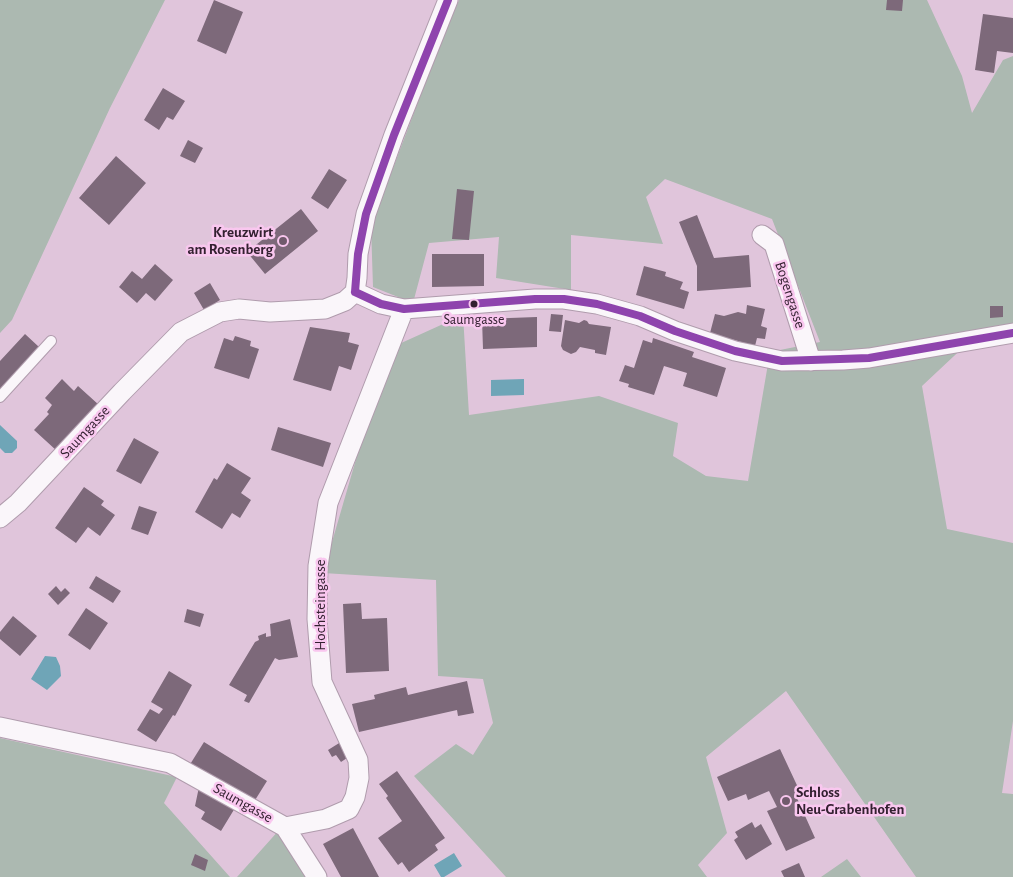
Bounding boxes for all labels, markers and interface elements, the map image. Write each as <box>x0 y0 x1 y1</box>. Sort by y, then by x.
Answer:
place label: Kreuzwirt am Rosenberg <box>187 223 273 258</box>
marker: Kreuzwirt am Rosenberg <box>277 235 289 247</box>
street label: Bogengasse <box>771 259 809 331</box>
marker: Saumgasse <box>469 299 479 309</box>
place label: Saumgasse <box>444 312 504 328</box>
street label: Saumgasse <box>56 402 114 462</box>
street label: Hochsteingasse <box>311 559 329 651</box>
street label: Saumgasse <box>210 779 276 827</box>
place label: Schloss Neu-Grabenhofen <box>796 783 904 818</box>
marker: Schloss Neu-Grabenhofen <box>780 795 792 807</box>

